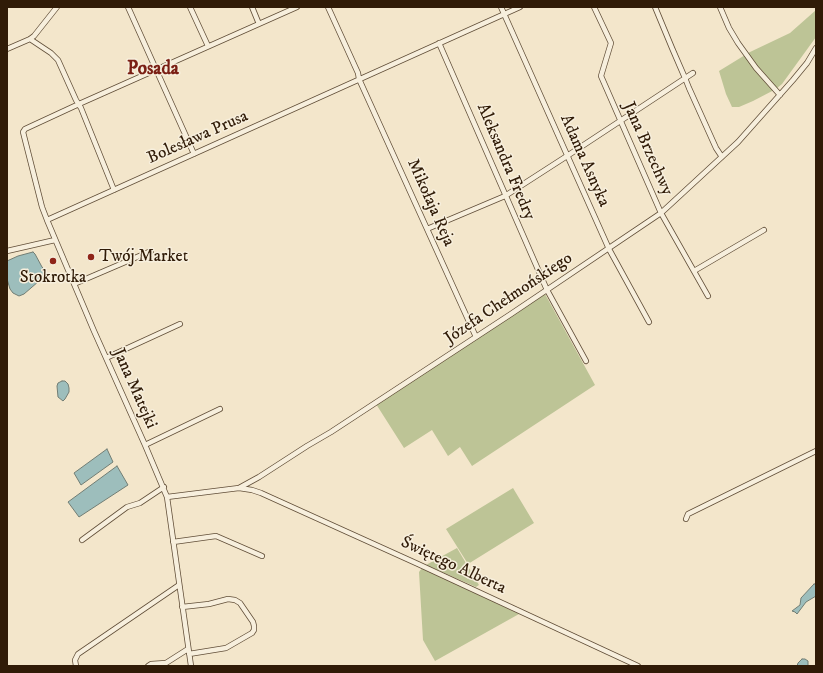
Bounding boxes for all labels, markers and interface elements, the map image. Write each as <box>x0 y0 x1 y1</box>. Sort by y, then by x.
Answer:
district label: Posada <box>127 59 179 81</box>
street label: Jana Brzechwy <box>617 99 677 199</box>
street label: Aleksandra Fredry <box>471 101 539 223</box>
street label: Bolesława Prusa <box>145 107 251 169</box>
street label: Adama Asnyka <box>555 112 613 210</box>
street label: Mikołaja Reja <box>402 156 458 250</box>
place label: Twój Market <box>99 247 188 267</box>
street label: Józefa Chełmońskiego <box>441 249 577 349</box>
marker: Twój Market <box>86 252 96 262</box>
marker: Stokrotka <box>48 256 58 266</box>
place label: Stokrotka <box>20 268 86 288</box>
street label: Jana Matejki <box>107 346 161 432</box>
street label: Świętego Alberta <box>397 533 509 599</box>

